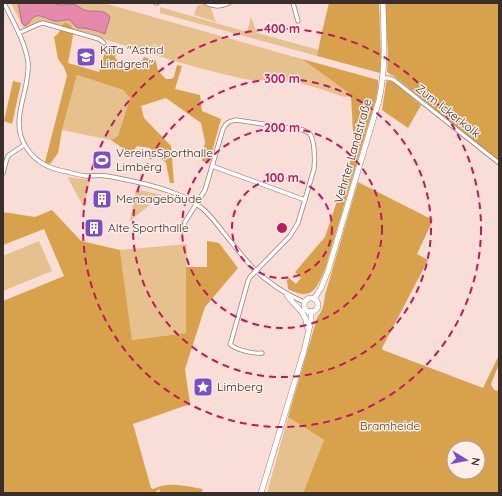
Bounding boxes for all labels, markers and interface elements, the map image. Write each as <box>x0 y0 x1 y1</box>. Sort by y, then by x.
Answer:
text: 400 m <box>264 21 300 36</box>
place label: KiTa "Astrid Lindgren" <box>100 42 163 71</box>
school or university icon: KiTa "Astrid Lindgren" <box>75 46 97 68</box>
text: 300 m <box>264 71 300 86</box>
street label: Zum Ickerkolk <box>413 81 484 141</box>
street label: Vehrter Landstraße <box>330 97 375 205</box>
text: 200 m <box>264 120 300 135</box>
place label: VereinsSporthalle Limberg <box>116 145 213 174</box>
sports icon: VereinsSporthalle Limberg <box>91 149 113 171</box>
text: 100 m <box>265 170 299 185</box>
building icon: Mensagebäude <box>91 188 113 210</box>
place label: Mensagebäude <box>116 191 202 206</box>
building icon: Alte Sporthalle <box>83 217 105 239</box>
place label: Alte Sporthalle <box>108 220 189 235</box>
centre of rings <box>275 221 289 235</box>
place icon: Limberg <box>192 376 214 398</box>
place label: Limberg <box>217 379 263 394</box>
park label: Bramheide <box>360 418 421 433</box>
north arrow <box>446 440 486 480</box>
text: N <box>468 457 483 467</box>

